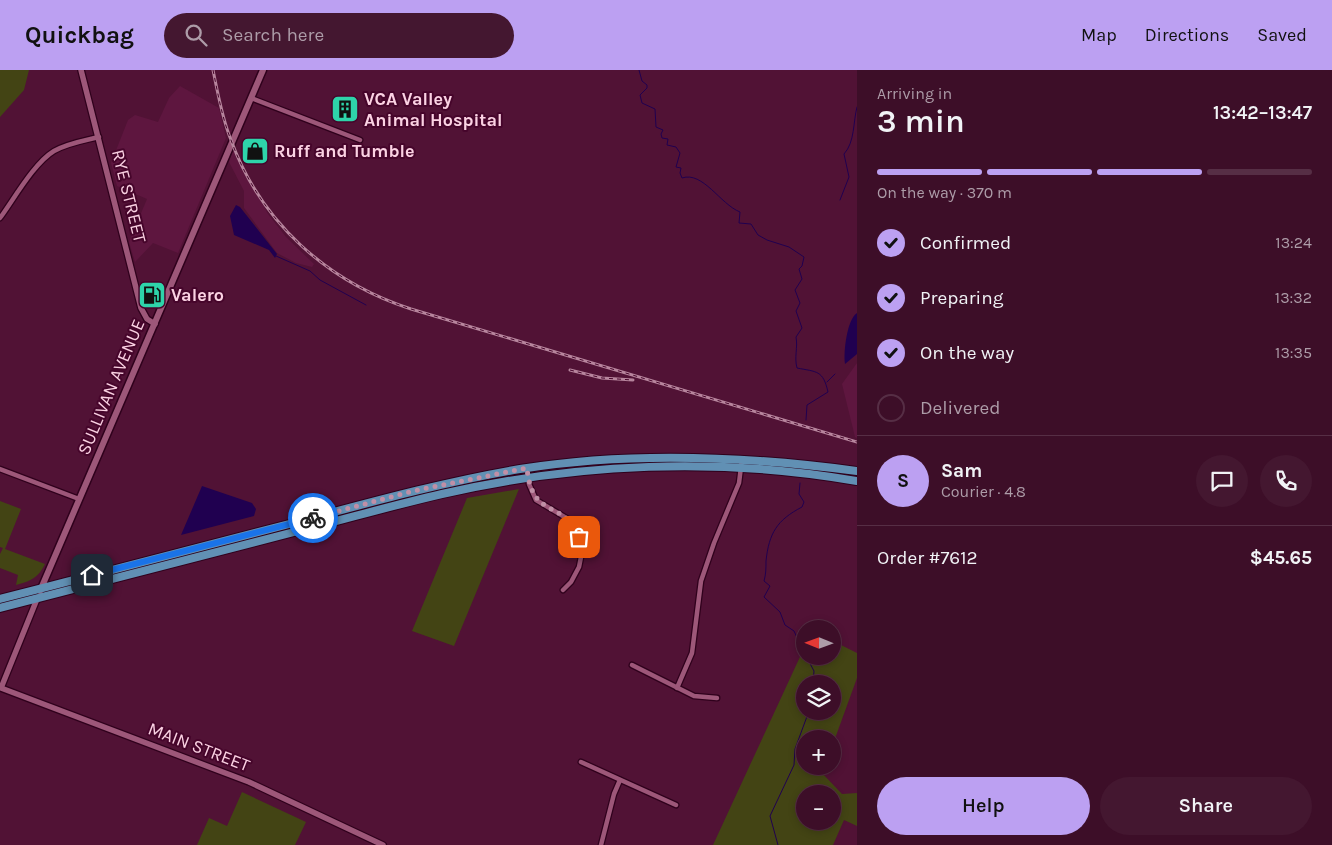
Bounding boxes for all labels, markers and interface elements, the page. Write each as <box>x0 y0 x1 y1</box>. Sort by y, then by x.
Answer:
search box <box>164 13 514 58</box>
text: Quickbag <box>25 21 134 49</box>
icon: search <box>182 21 210 49</box>
text: Search here <box>222 24 324 46</box>
text: Map <box>1081 24 1117 46</box>
text: Directions <box>1145 24 1229 46</box>
text: Saved <box>1257 24 1307 46</box>
text: Arriving in <box>877 84 952 103</box>
place label: VCA Valley Animal Hospital <box>364 88 502 131</box>
building icon: VCA Valley Animal Hospital <box>330 94 360 124</box>
text: 13:42–13:47 <box>1213 102 1312 124</box>
text: 3 min <box>877 103 965 140</box>
shop icon: Ruff and Tumble <box>240 136 270 166</box>
place label: Ruff and Tumble <box>274 140 415 162</box>
street label: RYE STREET <box>107 147 151 245</box>
text: On the way · 370 m <box>877 183 1012 202</box>
icon: check <box>877 229 905 257</box>
text: Confirmed <box>920 232 1011 254</box>
text: 13:24 <box>1275 233 1312 252</box>
fuel station icon: Valero <box>137 280 167 310</box>
place label: Valero <box>171 284 224 306</box>
icon: check <box>877 284 905 312</box>
text: Preparing <box>920 287 1003 309</box>
text: 13:32 <box>1275 288 1312 307</box>
street label: SULLIVAN AVENUE <box>72 316 150 458</box>
icon: check <box>877 339 905 367</box>
text: On the way <box>920 342 1014 364</box>
text: 13:35 <box>1275 343 1312 362</box>
text: Delivered <box>920 397 1000 419</box>
button: chat <box>1196 455 1248 507</box>
button: phone <box>1260 455 1312 507</box>
text: Sam <box>941 460 982 482</box>
text: S <box>897 470 909 492</box>
text: Courier · 4.8 <box>941 482 1026 501</box>
courier <box>288 493 338 543</box>
icon: bike <box>299 504 327 532</box>
pin <box>558 516 600 558</box>
icon: bag <box>565 523 593 551</box>
text: Order #7612 <box>877 547 978 569</box>
text: $45.65 <box>1250 547 1312 569</box>
pin <box>71 554 113 596</box>
icon: home <box>78 561 106 589</box>
north arrow <box>796 620 841 665</box>
map controls <box>796 620 841 830</box>
button: layers <box>796 675 841 720</box>
street label: MAIN STREET <box>145 717 253 777</box>
button: + <box>796 730 841 775</box>
button: Help <box>877 777 1090 835</box>
button: Share <box>1100 777 1312 835</box>
button: − <box>796 785 841 830</box>

